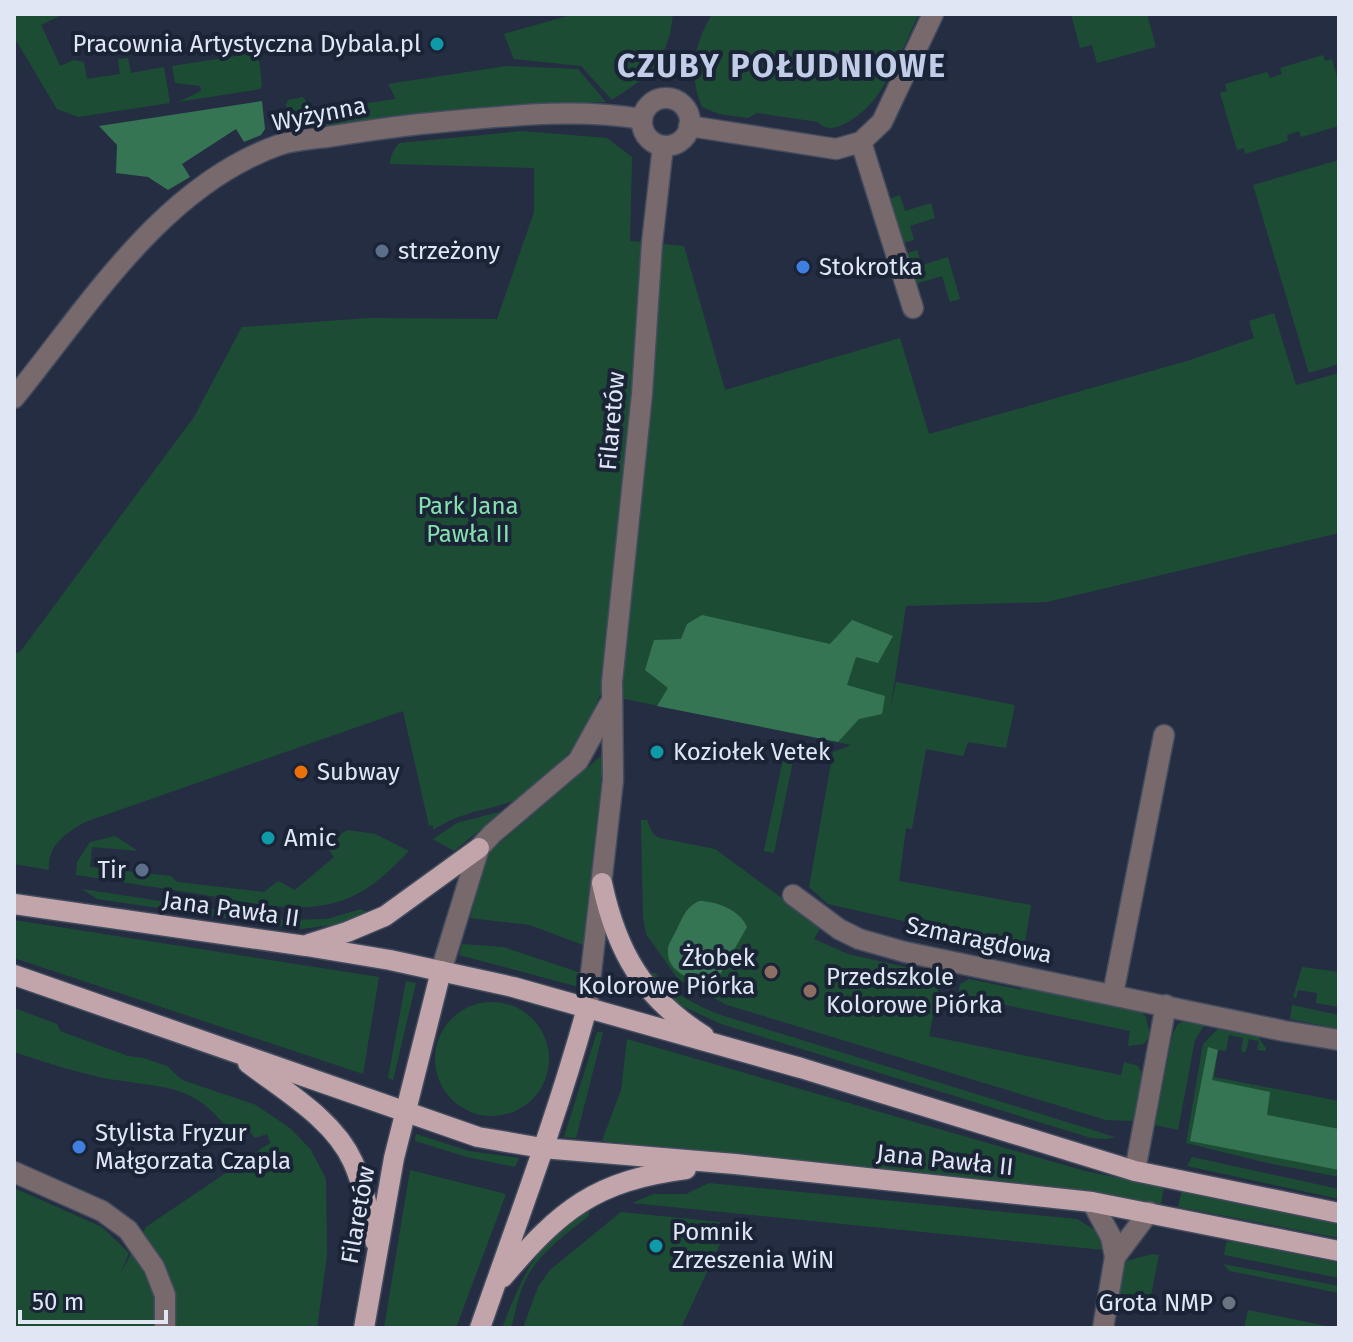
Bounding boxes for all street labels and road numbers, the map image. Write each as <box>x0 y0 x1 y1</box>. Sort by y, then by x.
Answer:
street label: Wyżynna <box>270 91 368 137</box>
street label: Filaretów <box>594 371 630 471</box>
street label: Jana Pawła II <box>161 886 301 932</box>
street label: Szmaragdowa <box>903 911 1055 969</box>
street label: Jana Pawła II <box>875 1139 1015 1181</box>
street label: Filaretów <box>336 1164 380 1266</box>

